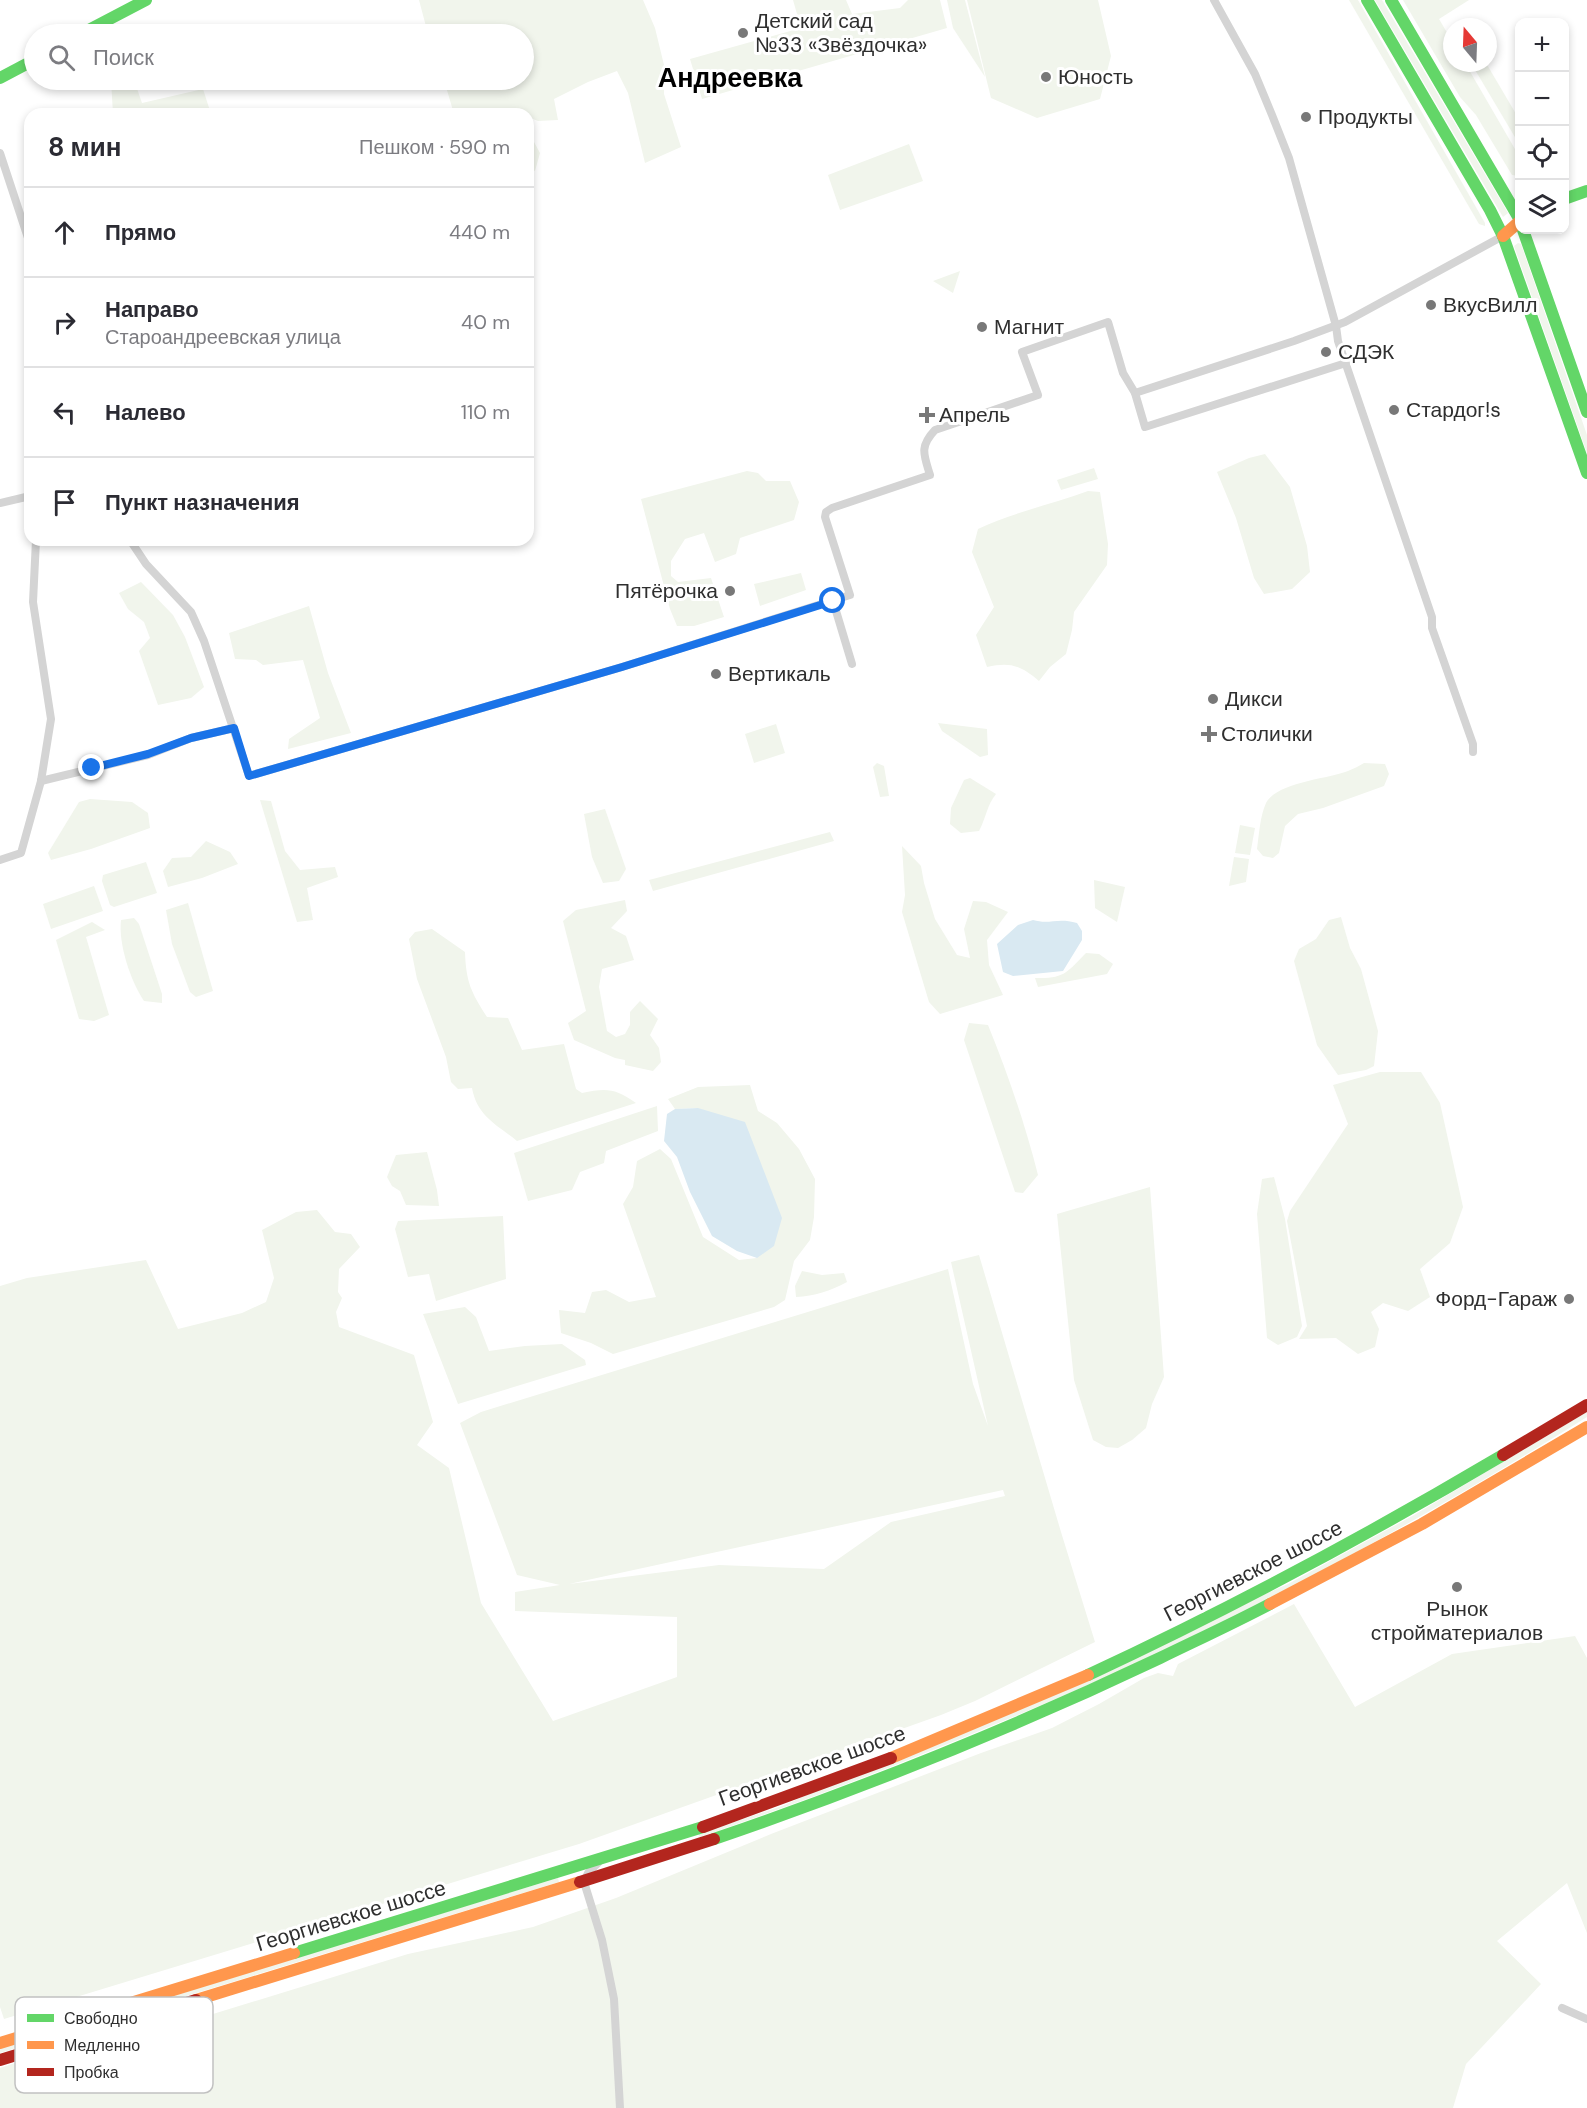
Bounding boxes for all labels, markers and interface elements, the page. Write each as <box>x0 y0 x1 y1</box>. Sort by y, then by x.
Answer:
place label: Детский сад №33 «Звёздочка» <box>755 7 927 59</box>
north arrow <box>1443 18 1497 72</box>
map controls <box>1515 18 1569 234</box>
button: + <box>1515 18 1569 72</box>
search box <box>24 24 534 90</box>
marker: Детский сад №33 «Звёздочка» <box>736 26 750 40</box>
icon: search <box>45 41 78 74</box>
text: Поиск <box>93 43 154 72</box>
district label: Андреевка <box>658 60 803 95</box>
place label: Юность <box>1058 63 1134 91</box>
marker: Юность <box>1039 70 1053 84</box>
button: − <box>1515 72 1569 126</box>
place label: Продукты <box>1318 103 1413 131</box>
marker: Продукты <box>1299 110 1313 124</box>
button: locate <box>1515 126 1569 180</box>
text: 8 мин <box>48 130 122 164</box>
text: Пешком · 590 m <box>359 134 510 160</box>
button: layers <box>1515 180 1569 234</box>
icon: ahead <box>48 216 81 249</box>
text: Прямо <box>105 218 176 247</box>
text: 440 m <box>449 219 510 245</box>
place label: ВкусВилл <box>1443 291 1537 319</box>
text: Направо <box>105 295 199 324</box>
marker: ВкусВилл <box>1424 298 1438 312</box>
icon: right <box>48 306 81 339</box>
text: 40 m <box>461 309 510 335</box>
place label: Магнит <box>994 313 1064 341</box>
marker: Магнит <box>975 320 989 334</box>
text: Староандреевская улица <box>105 324 341 350</box>
place label: СДЭК <box>1338 338 1395 366</box>
marker: СДЭК <box>1319 345 1333 359</box>
icon: left <box>48 396 81 429</box>
place label: Стардог!s <box>1406 396 1501 424</box>
text: Налево <box>105 398 186 427</box>
text: 110 m <box>461 399 510 425</box>
place label: Апрель <box>939 401 1010 429</box>
marker: Стардог!s <box>1387 403 1401 417</box>
marker: Апрель <box>920 408 934 422</box>
icon: arrive <box>48 486 81 519</box>
text: Пункт назначения <box>105 488 300 517</box>
place label: Пятёрочка <box>615 577 718 605</box>
marker: Пятёрочка <box>723 584 737 598</box>
route start <box>819 587 845 613</box>
place label: Вертикаль <box>728 660 831 688</box>
marker: Вертикаль <box>709 667 723 681</box>
place label: Дикси <box>1225 685 1283 713</box>
marker: Дикси <box>1206 692 1220 706</box>
place label: Столички <box>1221 720 1313 748</box>
marker: Столички <box>1202 727 1216 741</box>
route end <box>78 754 104 780</box>
place label: Форд-Гараж <box>1435 1285 1557 1313</box>
marker: Форд-Гараж <box>1562 1292 1576 1306</box>
street label: Георгиевское шоссе <box>1159 1514 1347 1628</box>
marker: Рынок стройматериалов <box>1450 1580 1464 1594</box>
place label: Рынок стройматериалов <box>1371 1595 1543 1647</box>
street label: Георгиевское шоссе <box>715 1719 909 1813</box>
street label: Георгиевское шоссе <box>253 1874 449 1958</box>
legend <box>15 1997 213 2093</box>
text: Свободно <box>64 2008 138 2029</box>
text: Медленно <box>64 2035 140 2056</box>
text: Пробка <box>64 2062 119 2083</box>

